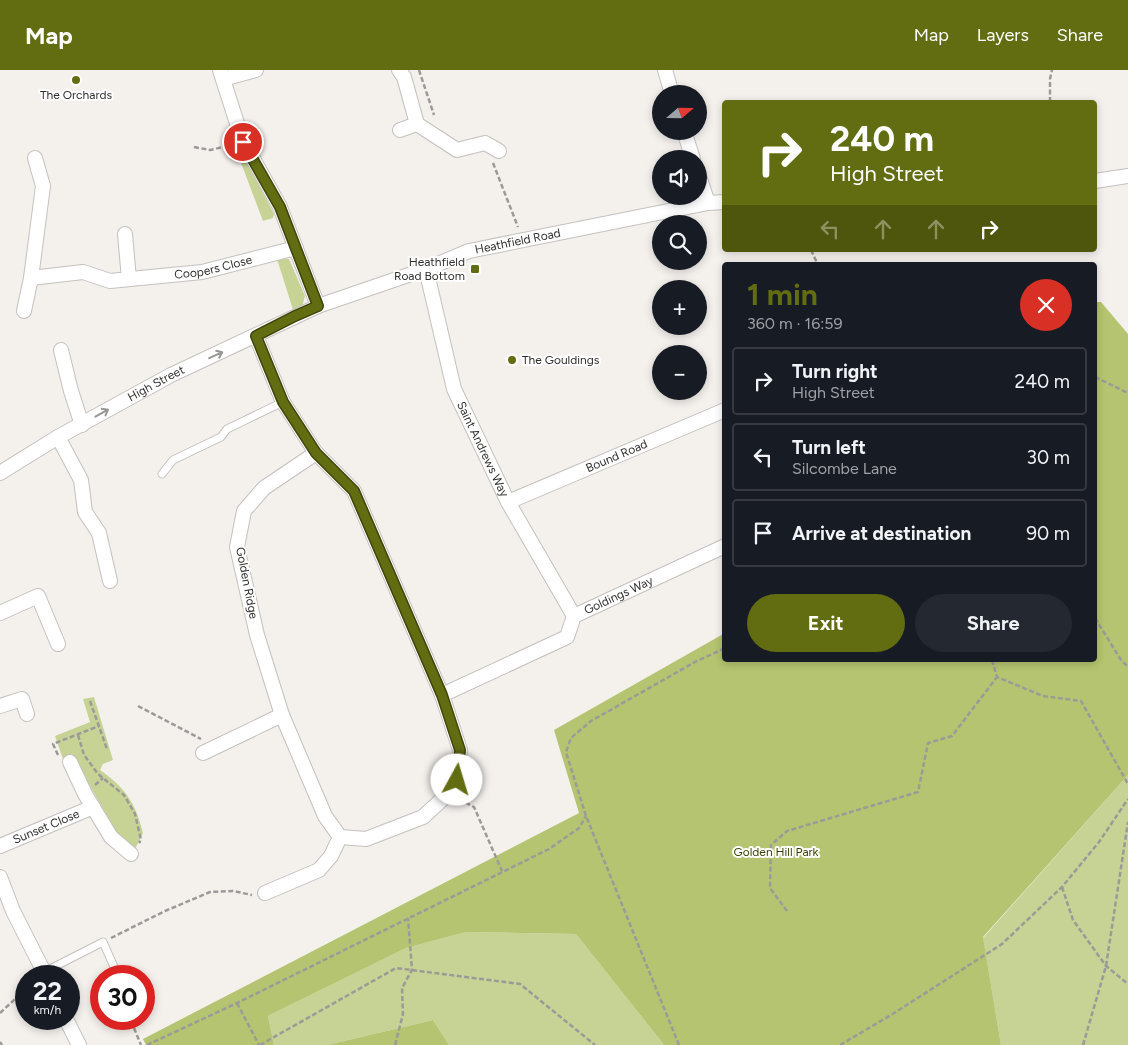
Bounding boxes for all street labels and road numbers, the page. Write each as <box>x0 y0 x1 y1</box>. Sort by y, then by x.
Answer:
street label: Heathfield Road <box>474 226 562 257</box>
street label: Coopers Close <box>174 252 254 282</box>
street label: High Street <box>125 363 187 404</box>
street label: Saint Andrews Way <box>454 399 512 500</box>
street label: Bound Road <box>584 437 649 475</box>
street label: Golden Ridge <box>233 546 261 621</box>
street label: Goldings Way <box>582 573 656 617</box>
street label: Sunset Close <box>11 806 82 847</box>

